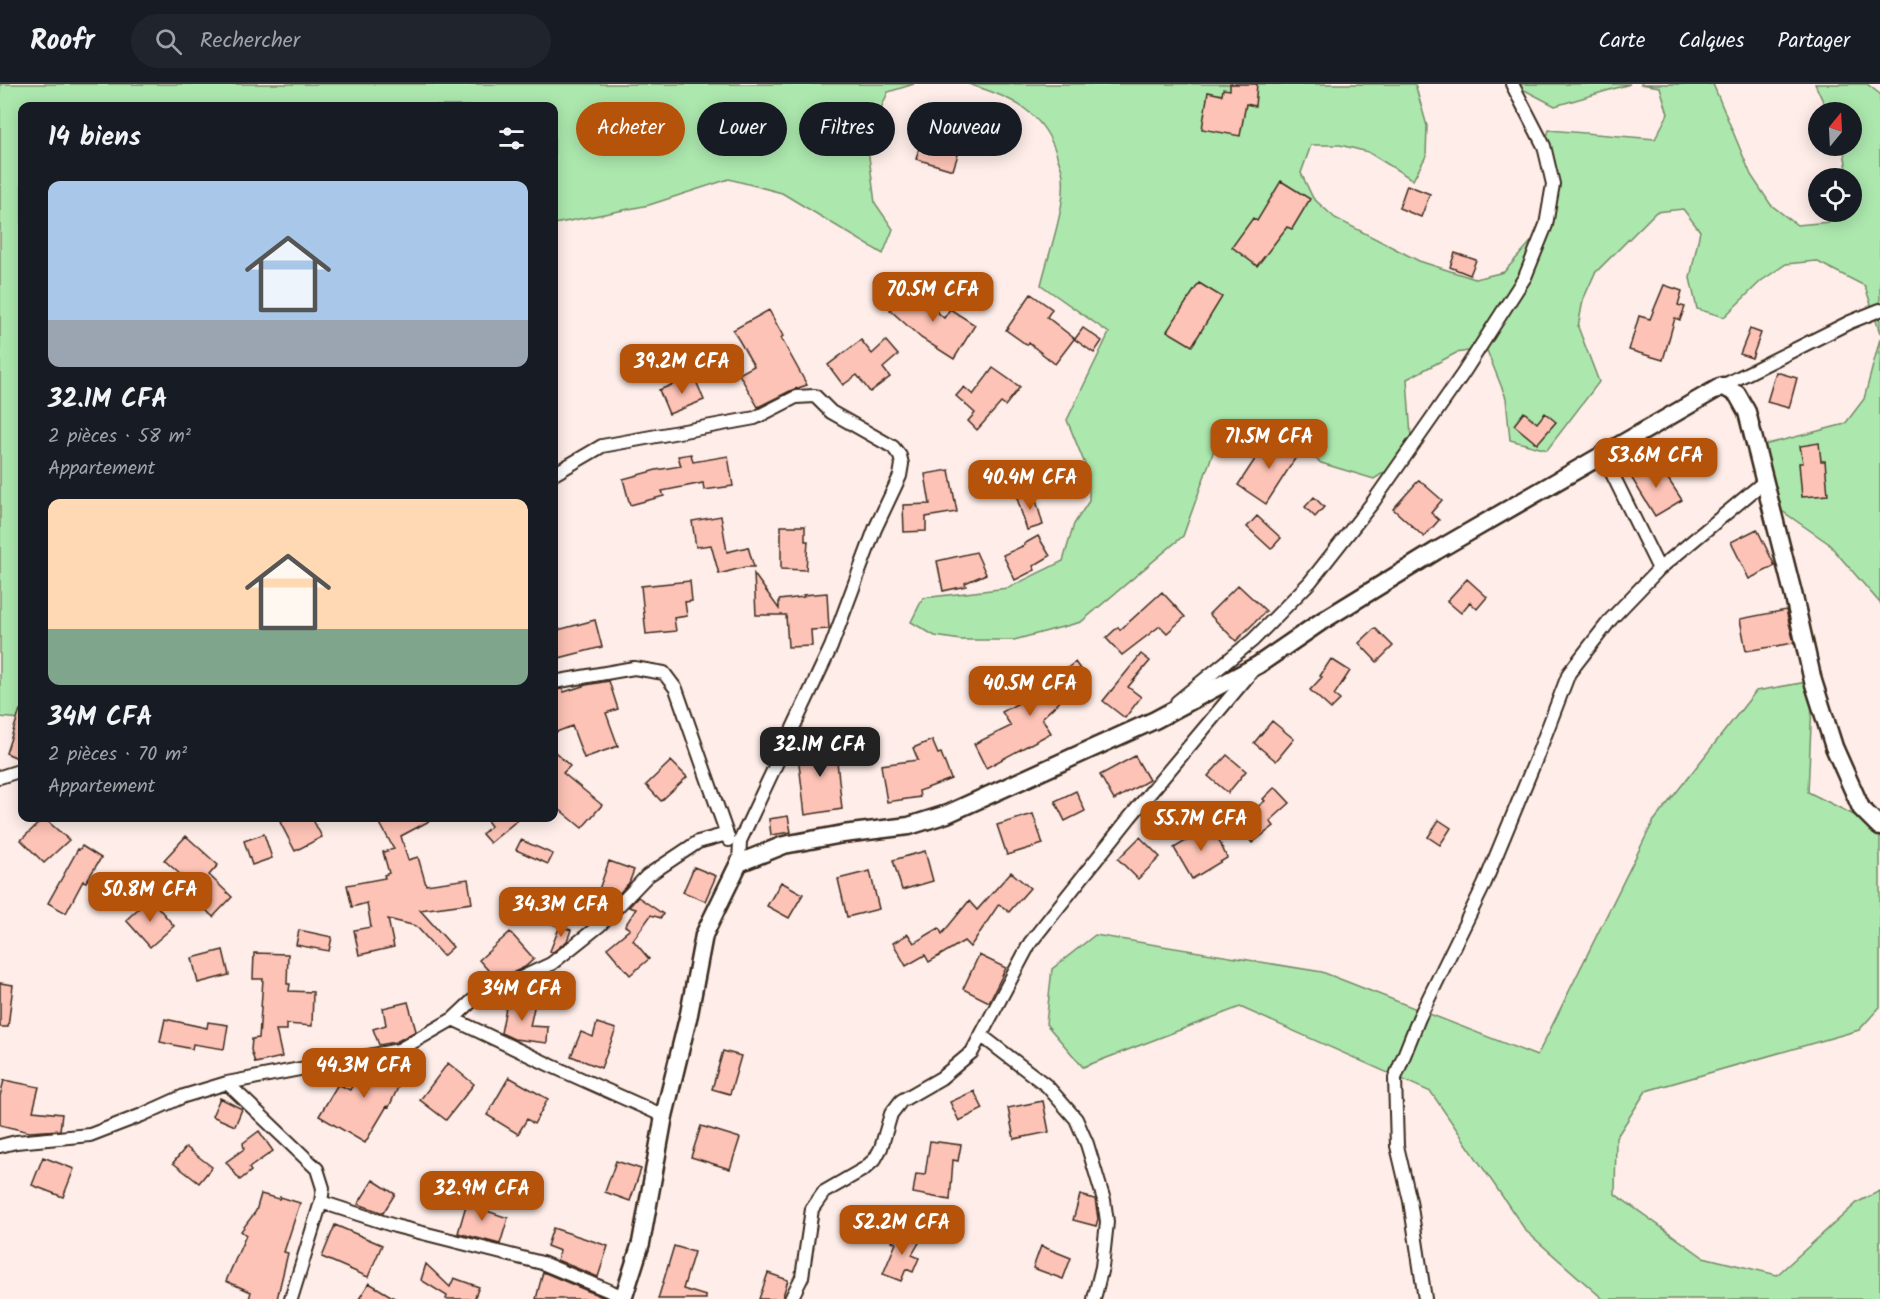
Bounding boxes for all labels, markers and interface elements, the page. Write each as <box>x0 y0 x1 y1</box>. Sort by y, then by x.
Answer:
search box <box>131 14 551 68</box>
text: Roofr <box>30 19 95 64</box>
text: Rechercher <box>200 24 300 59</box>
icon: search <box>152 25 185 58</box>
text: Carte <box>1598 25 1645 58</box>
text: Calques <box>1678 25 1744 58</box>
text: Partager <box>1777 25 1850 58</box>
chip: Acheter <box>576 102 685 156</box>
chip: Louer <box>697 102 787 156</box>
chip: Filtres <box>799 102 895 156</box>
chip: Nouveau <box>907 102 1022 156</box>
north arrow <box>1808 102 1862 156</box>
map controls <box>1808 102 1862 222</box>
text: 14 biens <box>48 117 141 159</box>
icon: filters <box>495 122 528 155</box>
button: locate <box>1808 168 1862 222</box>
icon: home <box>234 220 342 328</box>
pin: 70.5M CFA <box>864 272 1002 323</box>
text: 70.5M CFA <box>886 275 980 307</box>
pin: 39.2M CFA <box>613 344 751 395</box>
text: 39.2M CFA <box>634 347 730 379</box>
text: 32.1M CFA <box>48 379 168 421</box>
pin: 71.5M CFA <box>1200 419 1338 470</box>
text: 2 pièces · 58 m² <box>48 421 191 453</box>
text: 71.5M CFA <box>1225 422 1313 454</box>
pin: 53.6M CFA <box>1587 438 1725 489</box>
text: 53.6M CFA <box>1608 441 1704 473</box>
text: Appartement <box>48 453 155 485</box>
pin: 40.4M CFA <box>961 460 1099 511</box>
text: 40.4M CFA <box>982 463 1078 495</box>
icon: home <box>234 538 342 646</box>
pin: 40.5M CFA <box>961 666 1099 717</box>
text: 40.5M CFA <box>983 669 1077 701</box>
text: 34M CFA <box>48 697 153 739</box>
pin: 32.1M CFA <box>751 727 889 778</box>
text: 32.1M CFA <box>774 730 866 762</box>
text: 2 pièces · 70 m² <box>48 739 187 771</box>
text: Appartement <box>48 771 155 803</box>
pin: 55.7M CFA <box>1132 801 1270 852</box>
text: 55.7M CFA <box>1154 804 1248 836</box>
pin: 50.8M CFA <box>81 872 219 923</box>
text: 50.8M CFA <box>102 875 198 907</box>
pin: 34.3M CFA <box>492 887 630 938</box>
text: 34.3M CFA <box>513 890 609 922</box>
pin: 34M CFA <box>467 971 577 1022</box>
text: 34M CFA <box>482 974 562 1006</box>
pin: 44.3M CFA <box>295 1048 433 1099</box>
text: 44.3M CFA <box>316 1051 412 1083</box>
pin: 32.9M CFA <box>413 1171 551 1222</box>
text: 32.9M CFA <box>434 1174 530 1206</box>
pin: 52.2M CFA <box>833 1205 971 1256</box>
text: 52.2M CFA <box>854 1208 950 1240</box>

